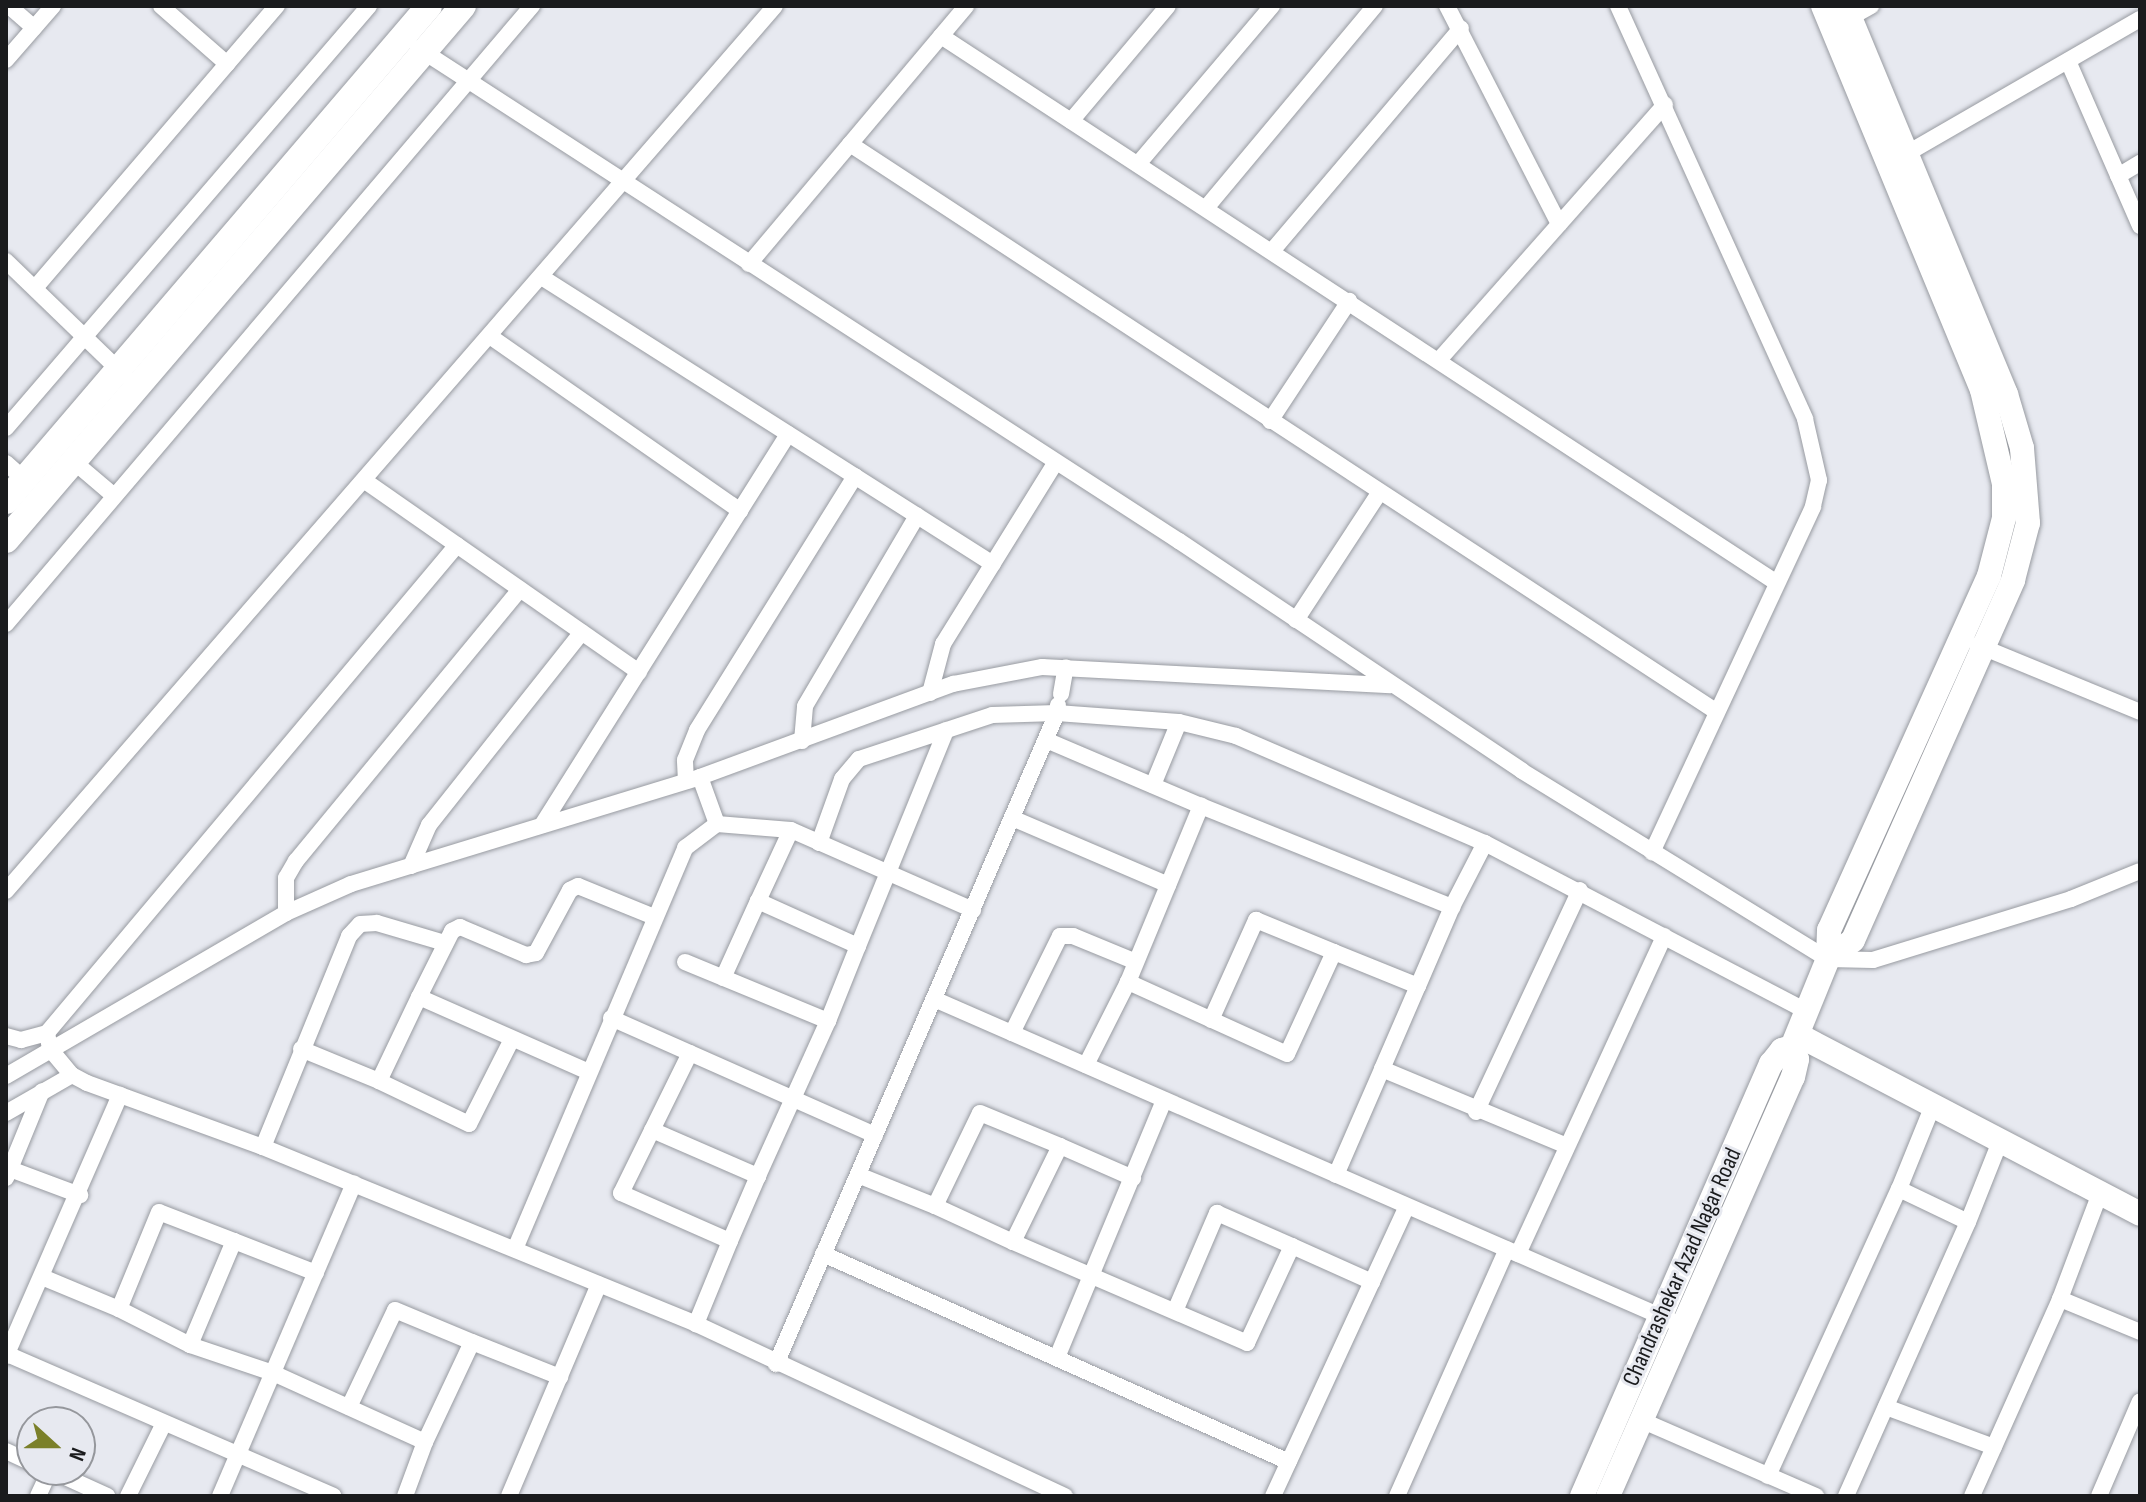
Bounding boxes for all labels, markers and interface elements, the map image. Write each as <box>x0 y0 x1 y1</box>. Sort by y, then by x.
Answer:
street label: Chandrashekar Azad Nagar Road <box>1616 1143 1748 1391</box>
north arrow <box>16 1406 96 1486</box>
text: N <box>62 1444 92 1464</box>

